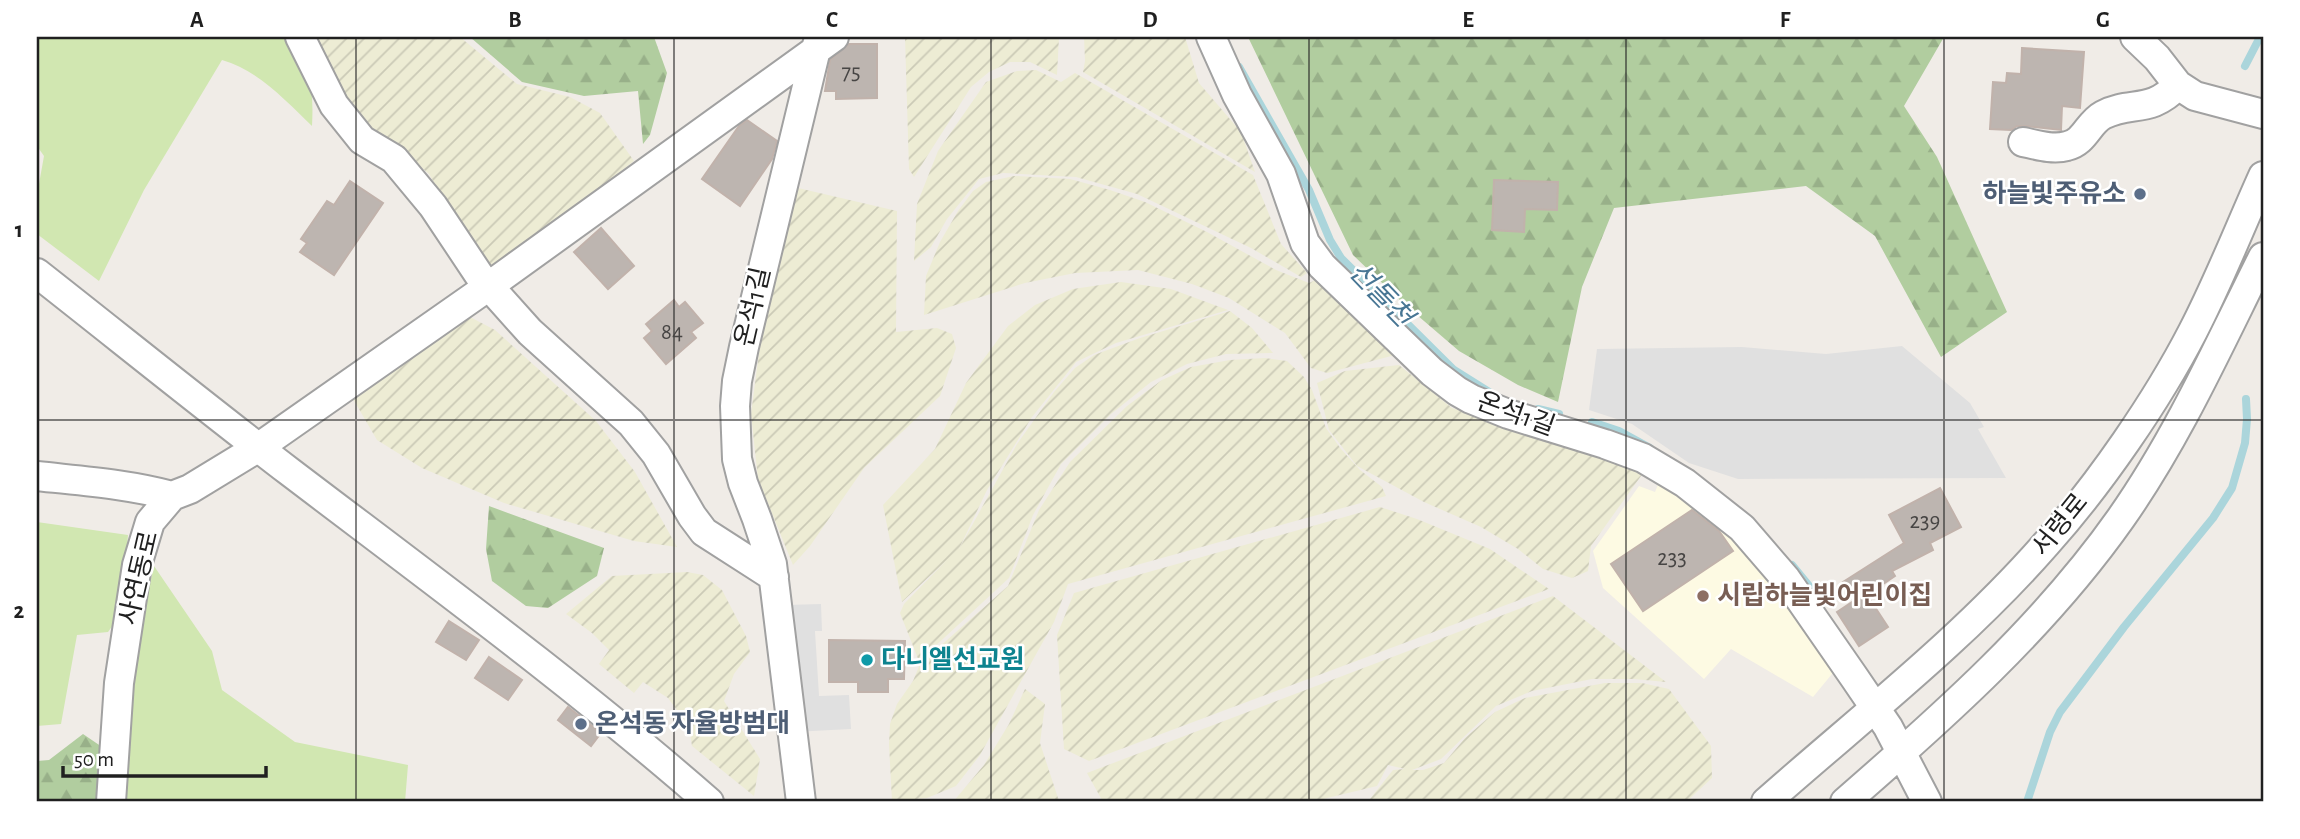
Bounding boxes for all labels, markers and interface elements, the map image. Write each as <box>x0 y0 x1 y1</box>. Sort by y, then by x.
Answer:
text: A <box>190 9 204 32</box>
text: B <box>508 9 522 32</box>
text: C <box>826 9 838 32</box>
text: D <box>1142 9 1158 32</box>
text: E <box>1462 9 1474 32</box>
text: F <box>1780 9 1791 32</box>
text: G <box>2096 9 2110 32</box>
house number: 75 <box>841 61 861 84</box>
place label: 하늘빛주유소 <box>1982 180 2126 207</box>
marker: 하늘빛주유소 <box>2132 186 2148 202</box>
text: 1 <box>15 219 23 242</box>
water label: 선돌천 <box>1343 256 1421 335</box>
street label: 온석1길 <box>730 265 775 349</box>
house number: 84 <box>661 321 683 344</box>
street label: 온석1길 <box>1474 387 1559 440</box>
street label: 서령로 <box>2027 488 2093 561</box>
house number: 239 <box>1910 510 1940 533</box>
street label: 사연동로 <box>115 528 162 628</box>
house number: 233 <box>1657 547 1687 570</box>
place label: 시립하늘빛어린이집 <box>1717 581 1932 609</box>
marker: 시립하늘빛어린이집 <box>1695 588 1711 604</box>
text: 2 <box>14 600 25 623</box>
place label: 다니엘선교원 <box>881 645 1025 673</box>
marker: 다니엘선교원 <box>859 652 875 668</box>
place label: 온석동 자율방범대 <box>595 710 790 737</box>
marker: 온석동 자율방범대 <box>573 716 589 732</box>
scale bar <box>63 734 266 778</box>
text: 50 m <box>74 749 114 770</box>

